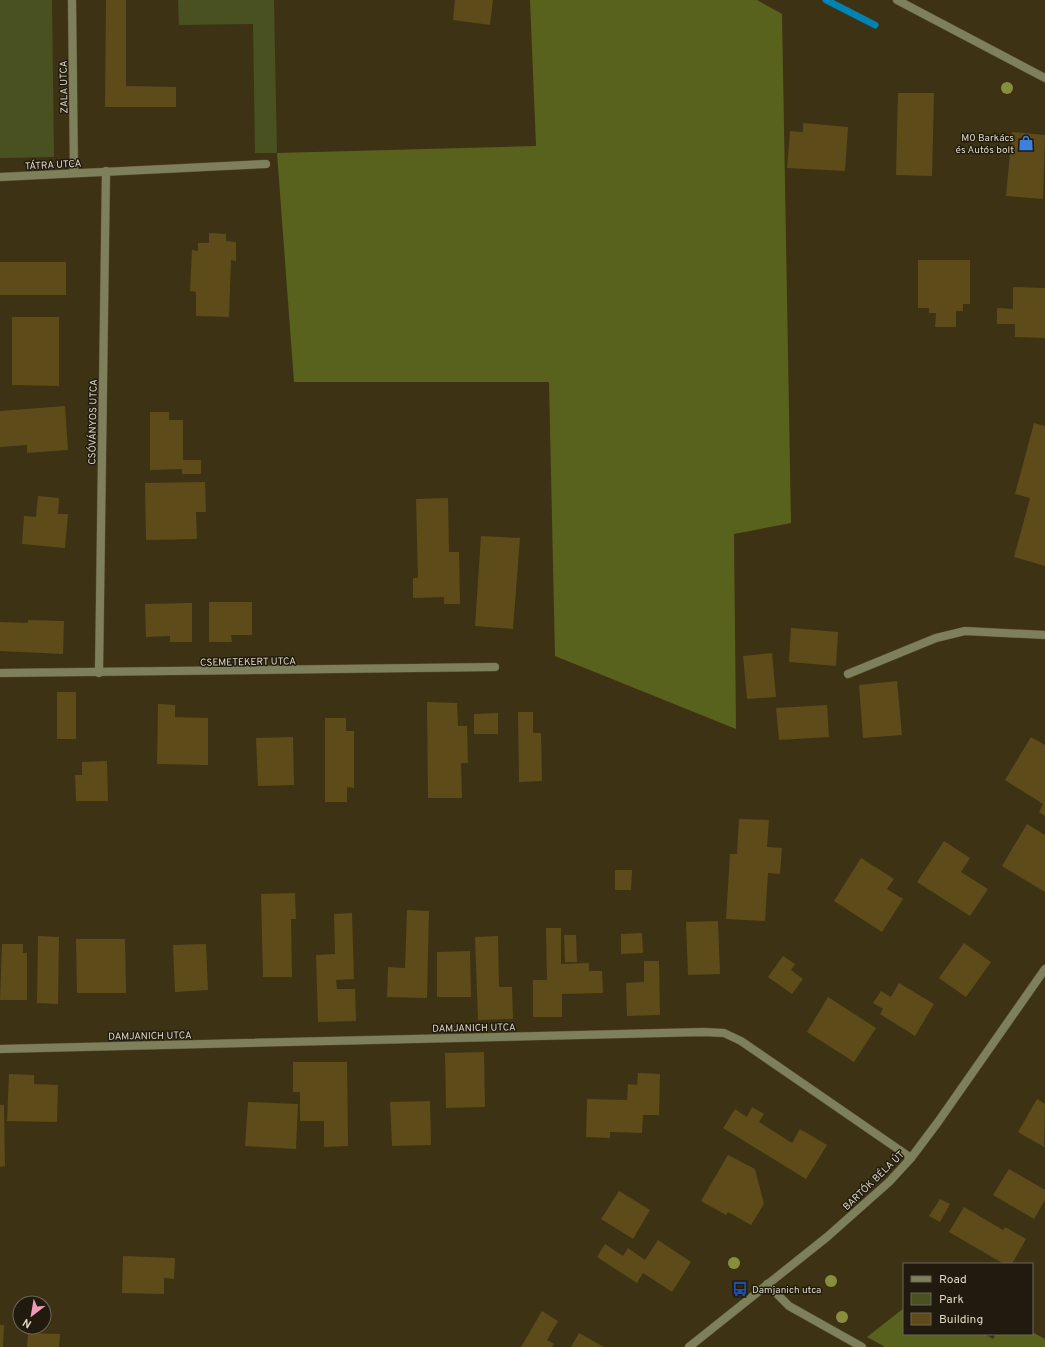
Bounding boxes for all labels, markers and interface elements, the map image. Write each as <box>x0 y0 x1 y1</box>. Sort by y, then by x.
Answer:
street label: ZALA UTCA <box>58 60 71 114</box>
place label: M0 Barkács és Autós bolt <box>956 132 1014 157</box>
shop icon: M0 Barkács és Autós bolt <box>1017 134 1035 152</box>
street label: TÁTRA UTCA <box>24 158 82 173</box>
street label: CSÓVÁNYOS UTCA <box>86 379 101 465</box>
street label: CSEMETEKERT UTCA <box>200 655 296 670</box>
street label: DAMJANICH UTCA <box>432 1021 516 1036</box>
street label: DAMJANICH UTCA <box>108 1029 192 1044</box>
street label: BARTÓK BÉLA ÚT <box>841 1148 908 1214</box>
legend <box>903 1263 1033 1335</box>
text: Road <box>939 1272 967 1288</box>
bus stop icon: Damjanich utca <box>731 1280 749 1298</box>
place label: Damjanich utca <box>752 1284 821 1297</box>
text: Park <box>939 1292 964 1308</box>
north arrow <box>12 1295 52 1335</box>
text: Building <box>939 1312 983 1328</box>
text: N <box>20 1315 34 1331</box>

